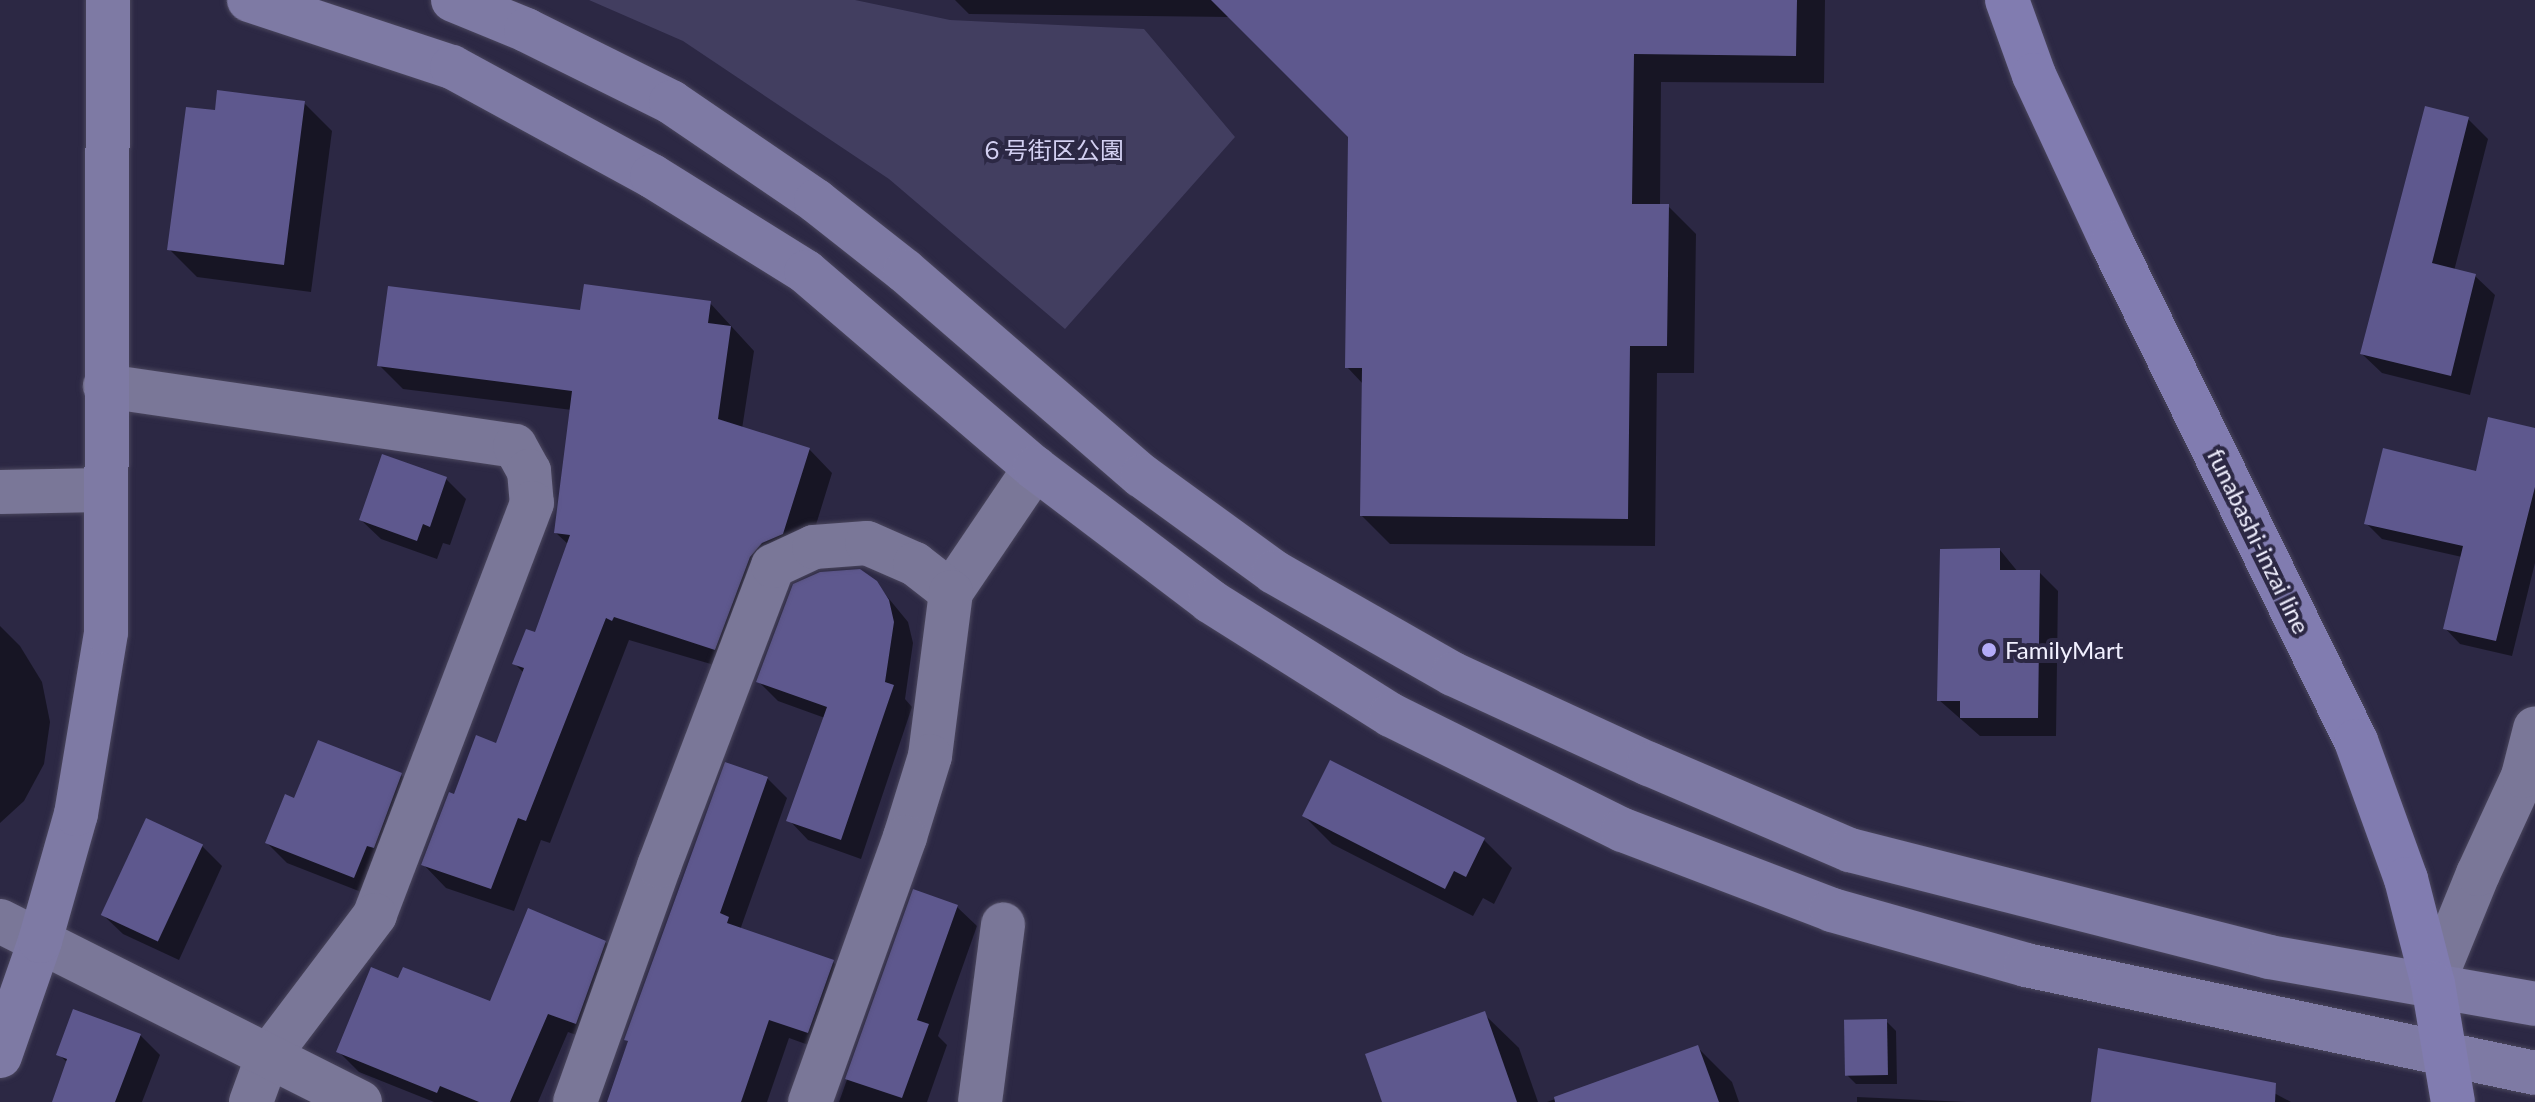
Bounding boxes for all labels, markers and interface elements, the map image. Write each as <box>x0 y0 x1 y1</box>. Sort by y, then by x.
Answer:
park label: ６号街区公園 <box>980 136 1124 164</box>
street label: funabashi-inzai line <box>2202 444 2316 638</box>
place label: FamilyMart <box>2005 636 2123 664</box>
marker: FamilyMart <box>1980 641 1998 659</box>

